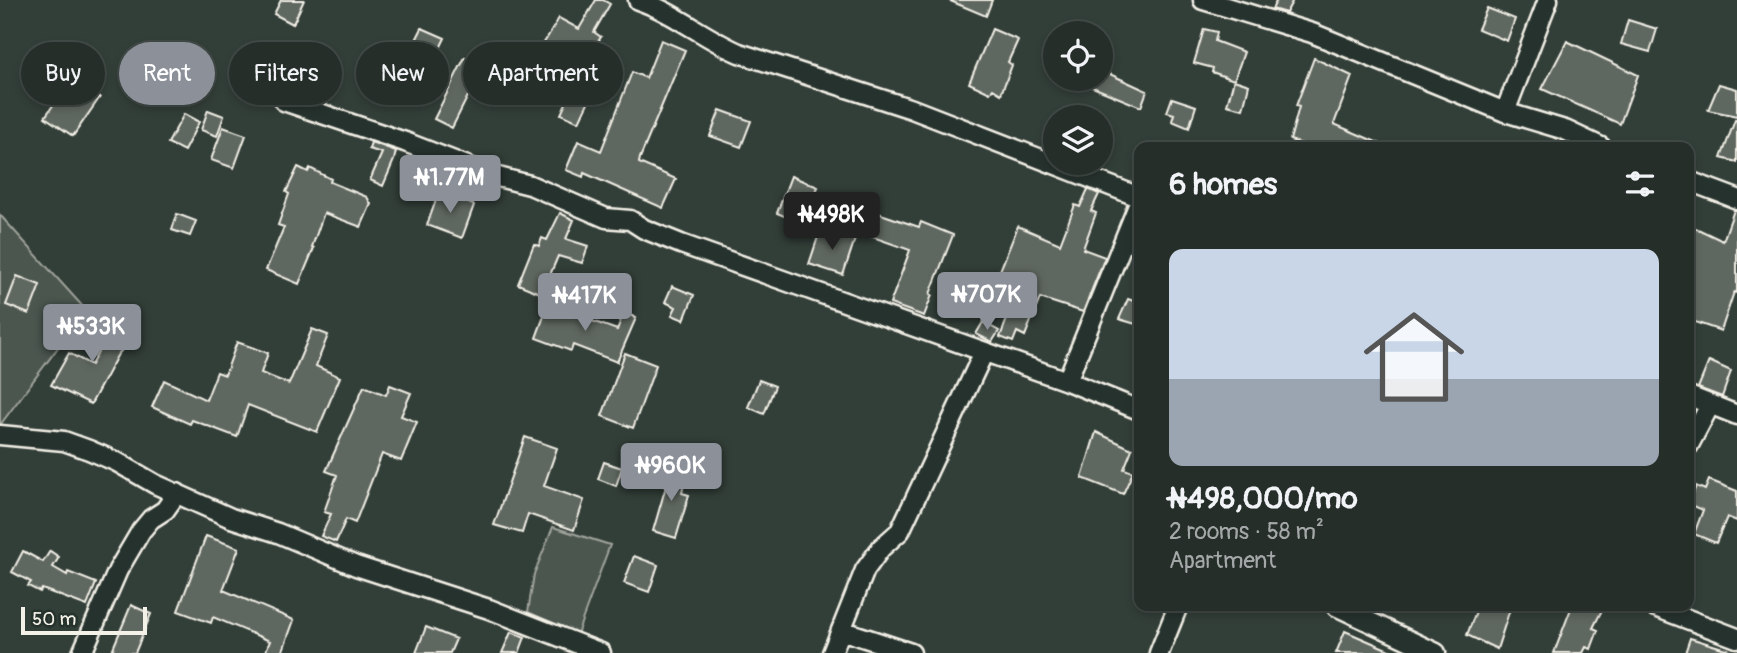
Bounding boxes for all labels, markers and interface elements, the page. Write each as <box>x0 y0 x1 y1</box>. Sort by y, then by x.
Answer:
map controls <box>1043 21 1113 175</box>
button: locate <box>1043 21 1113 91</box>
chip: Buy <box>21 42 105 105</box>
chip: Rent <box>119 42 215 105</box>
chip: Filters <box>229 42 342 105</box>
chip: New <box>356 42 449 105</box>
chip: Apartment <box>463 42 623 105</box>
button: layers <box>1043 105 1113 175</box>
pin: ₦1.77M <box>393 156 507 215</box>
text: ₦1.77M <box>416 163 484 192</box>
icon: filters <box>1621 165 1659 203</box>
text: 6 homes <box>1169 166 1277 203</box>
pin: ₦498K <box>783 192 881 252</box>
text: ₦498K <box>800 200 864 229</box>
pin: ₦707K <box>938 272 1036 332</box>
pin: ₦417K <box>536 274 634 333</box>
text: ₦707K <box>953 280 1021 309</box>
text: ₦417K <box>554 281 616 310</box>
icon: home <box>1351 294 1477 420</box>
pin: ₦533K <box>43 304 141 364</box>
text: ₦533K <box>59 312 125 341</box>
pin: ₦960K <box>622 444 720 503</box>
text: ₦960K <box>637 451 705 480</box>
text: ₦498,000/mo <box>1169 480 1358 517</box>
text: 2 rooms · 58 m² <box>1169 517 1324 546</box>
text: Apartment <box>1169 546 1276 575</box>
scale bar <box>21 604 147 636</box>
text: 50 m <box>32 607 76 631</box>

